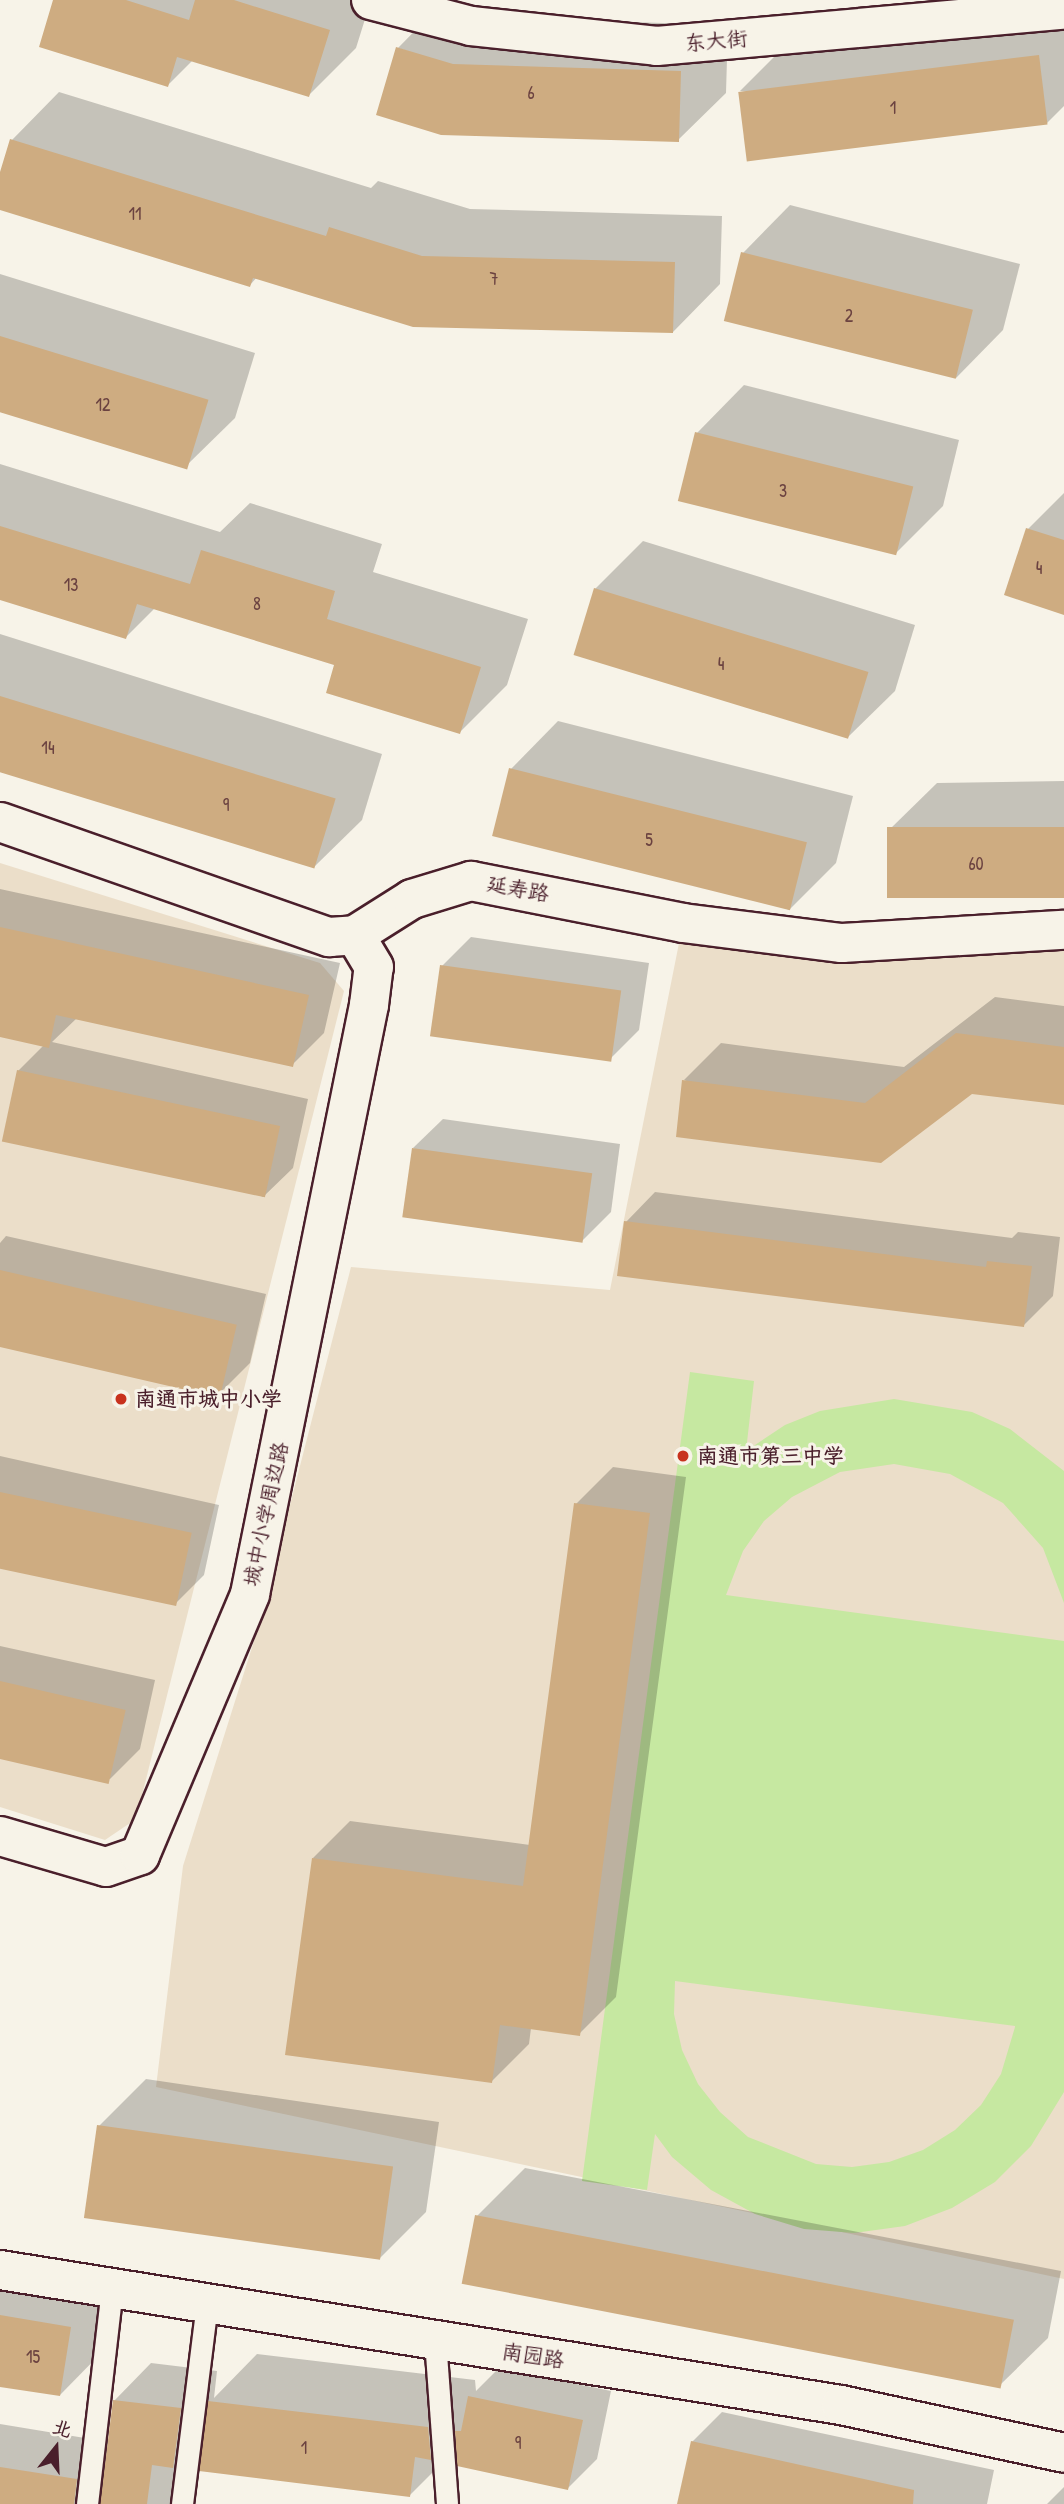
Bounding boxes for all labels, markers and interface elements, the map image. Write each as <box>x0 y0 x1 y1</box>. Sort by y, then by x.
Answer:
street label: 东大街 <box>684 26 748 56</box>
house number: 6 <box>527 82 535 104</box>
house number: 1 <box>890 97 896 119</box>
house number: 11 <box>128 203 142 225</box>
house number: 7 <box>490 268 498 290</box>
house number: 2 <box>845 305 853 327</box>
house number: 12 <box>96 394 110 416</box>
house number: 3 <box>779 480 787 502</box>
house number: 4 <box>1036 557 1042 579</box>
house number: 13 <box>64 574 78 596</box>
house number: 8 <box>253 593 261 615</box>
house number: 4 <box>718 653 724 675</box>
house number: 14 <box>41 737 55 759</box>
house number: 9 <box>223 794 229 816</box>
house number: 5 <box>645 829 653 851</box>
house number: 60 <box>968 853 984 875</box>
street label: 延寿路 <box>485 871 551 907</box>
place label: 南通市城中小学 <box>135 1386 282 1412</box>
marker: 南通市城中小学 <box>113 1391 129 1407</box>
street label: 城中小学周边路 <box>238 1439 294 1589</box>
place label: 南通市第三中学 <box>697 1443 844 1469</box>
marker: 南通市第三中学 <box>675 1448 691 1464</box>
street label: 南园路 <box>500 2339 566 2373</box>
house number: 15 <box>26 2346 40 2368</box>
north arrow <box>21 2413 91 2483</box>
text: 北 <box>49 2413 76 2443</box>
house number: 9 <box>515 2432 521 2454</box>
house number: 1 <box>301 2437 307 2459</box>

